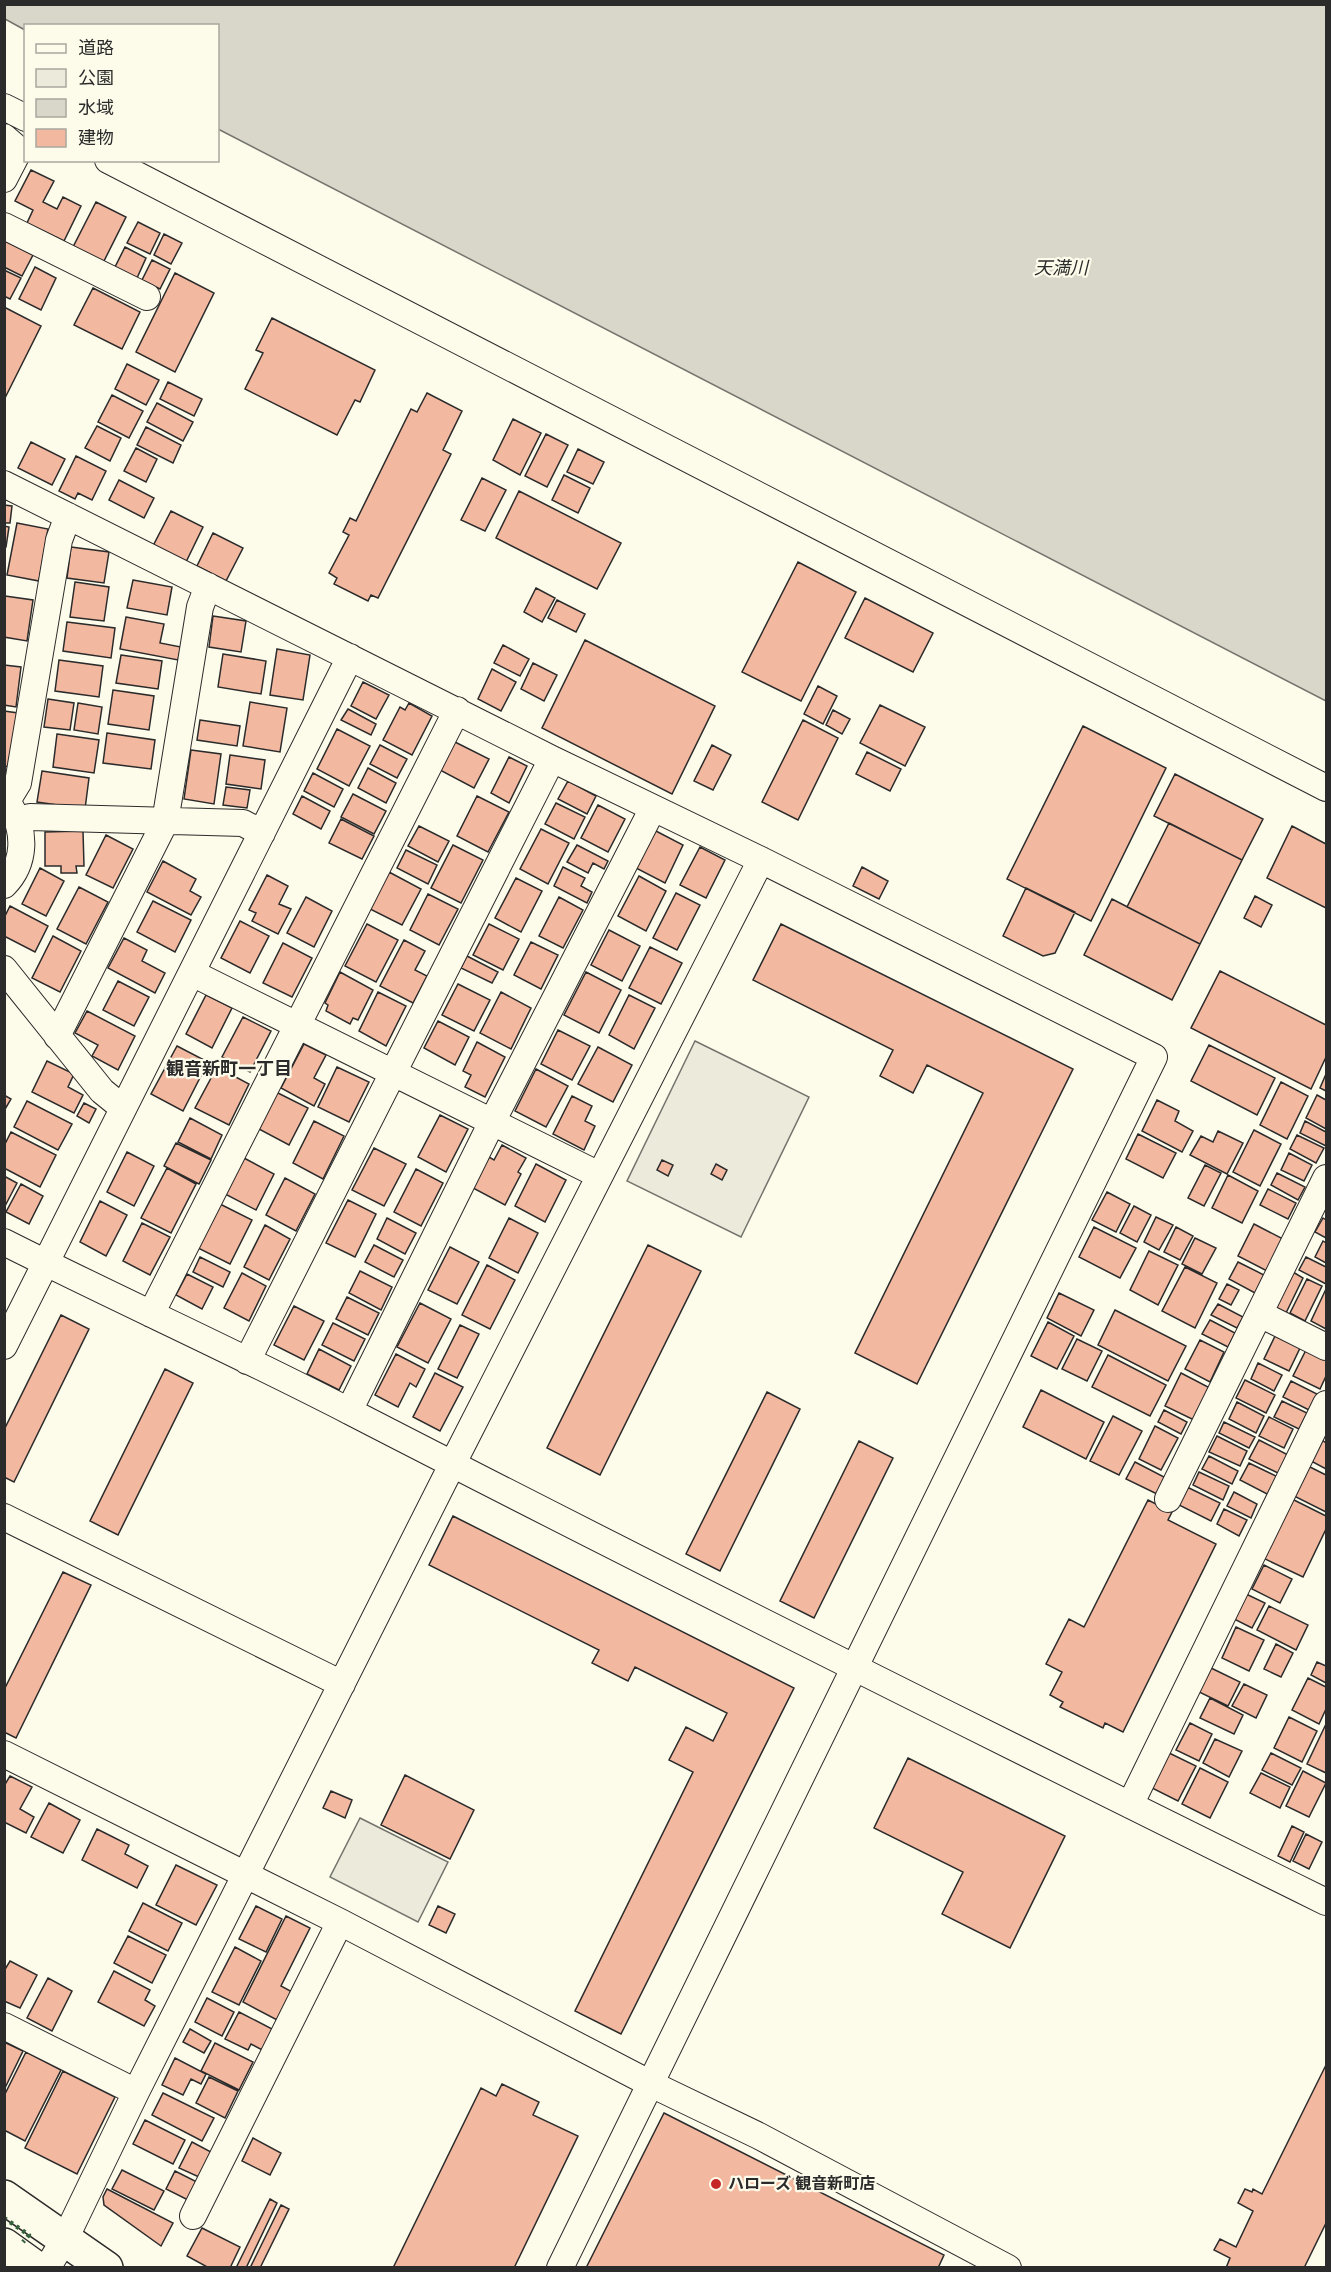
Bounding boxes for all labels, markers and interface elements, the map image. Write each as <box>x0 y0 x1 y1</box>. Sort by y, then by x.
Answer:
legend <box>24 24 219 162</box>
text: 道路 <box>78 37 114 59</box>
text: 公園 <box>78 67 114 89</box>
text: 水域 <box>78 97 114 119</box>
text: 建物 <box>78 127 114 149</box>
water label: 天満川 <box>1034 257 1090 279</box>
district label: 観音新町一丁目 <box>166 1058 292 1080</box>
place label: ハローズ 観音新町店 <box>728 2174 875 2194</box>
marker: ハローズ 観音新町店 <box>709 2177 723 2191</box>

